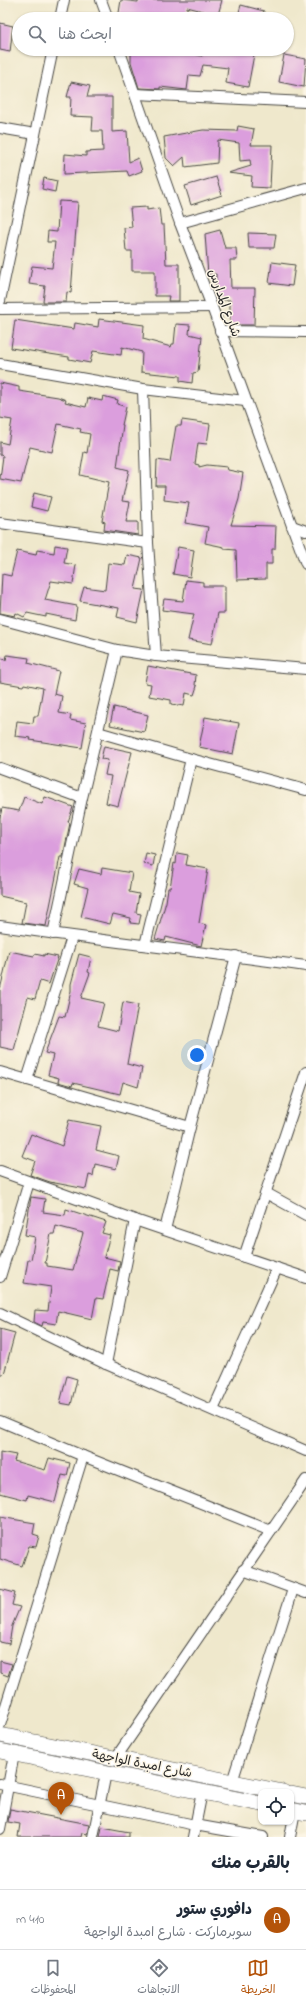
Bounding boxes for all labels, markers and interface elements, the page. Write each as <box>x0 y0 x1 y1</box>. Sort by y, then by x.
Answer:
search box <box>12 12 294 56</box>
icon: search <box>26 23 48 45</box>
text: ابحث هنا <box>58 24 112 46</box>
street label: شارع المدارس <box>203 266 245 340</box>
your location <box>187 1045 207 1065</box>
street label: شارع امبدة الواجهة <box>90 1745 194 1783</box>
pin: A <box>48 1782 74 1815</box>
map controls <box>258 1789 294 1825</box>
button: locate <box>258 1789 294 1825</box>
text: بالقرب منك <box>211 1851 290 1876</box>
text: دافوري ستور <box>177 1899 252 1921</box>
text: 410 m <box>16 1910 44 1929</box>
text: A <box>273 1910 281 1929</box>
text: سوبرماركت · شارع امبدة الواجهة <box>84 1923 252 1942</box>
tab: المحفوظات <box>31 1957 76 1999</box>
tab: الاتجاهات <box>137 1957 180 1999</box>
tab: الخريطة <box>241 1957 275 1999</box>

